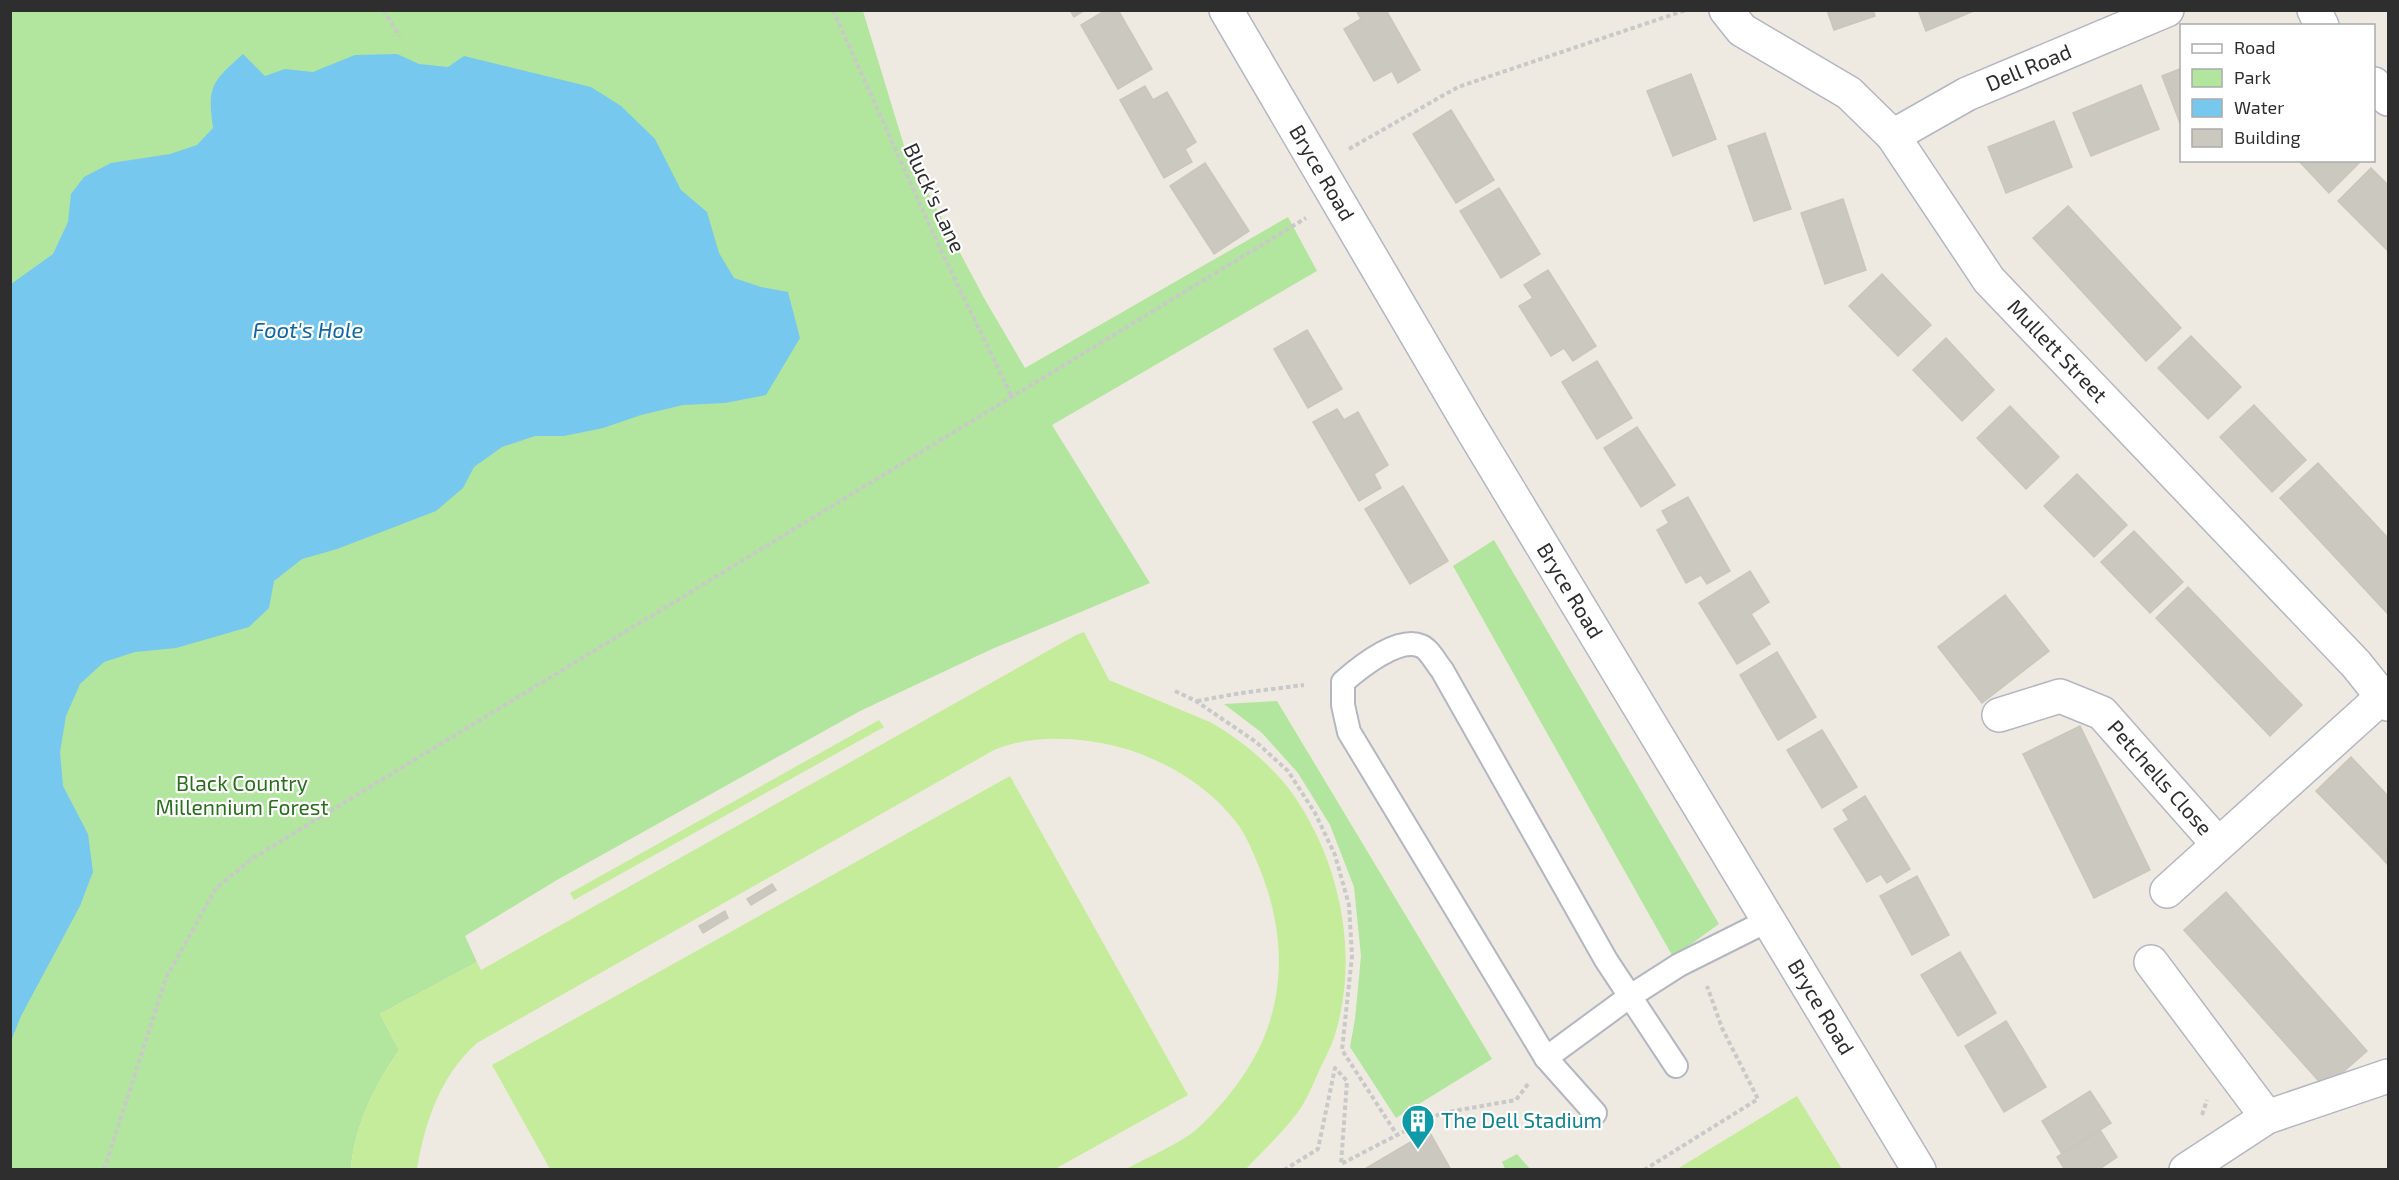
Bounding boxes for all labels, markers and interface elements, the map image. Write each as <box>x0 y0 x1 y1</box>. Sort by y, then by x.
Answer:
legend <box>2180 24 2375 162</box>
text: Road <box>2234 36 2275 58</box>
street label: Dell Road <box>1982 38 2075 96</box>
text: Park <box>2234 66 2271 88</box>
text: Water <box>2234 96 2284 118</box>
street label: Bryce Road <box>1285 120 1361 225</box>
text: Building <box>2234 126 2301 148</box>
street label: Bluck's Lane <box>899 139 972 256</box>
street label: Mullett Street <box>2003 293 2113 407</box>
water label: Foot's Hole <box>253 316 363 342</box>
street label: Bryce Road <box>1533 538 1609 642</box>
street label: Petchells Close <box>2103 714 2218 840</box>
park label: Black Country Millennium Forest <box>155 770 329 819</box>
street label: Bryce Road <box>1784 954 1860 1059</box>
building icon: The Dell Stadium <box>1400 1103 1436 1150</box>
place label: The Dell Stadium <box>1441 1107 1602 1132</box>

